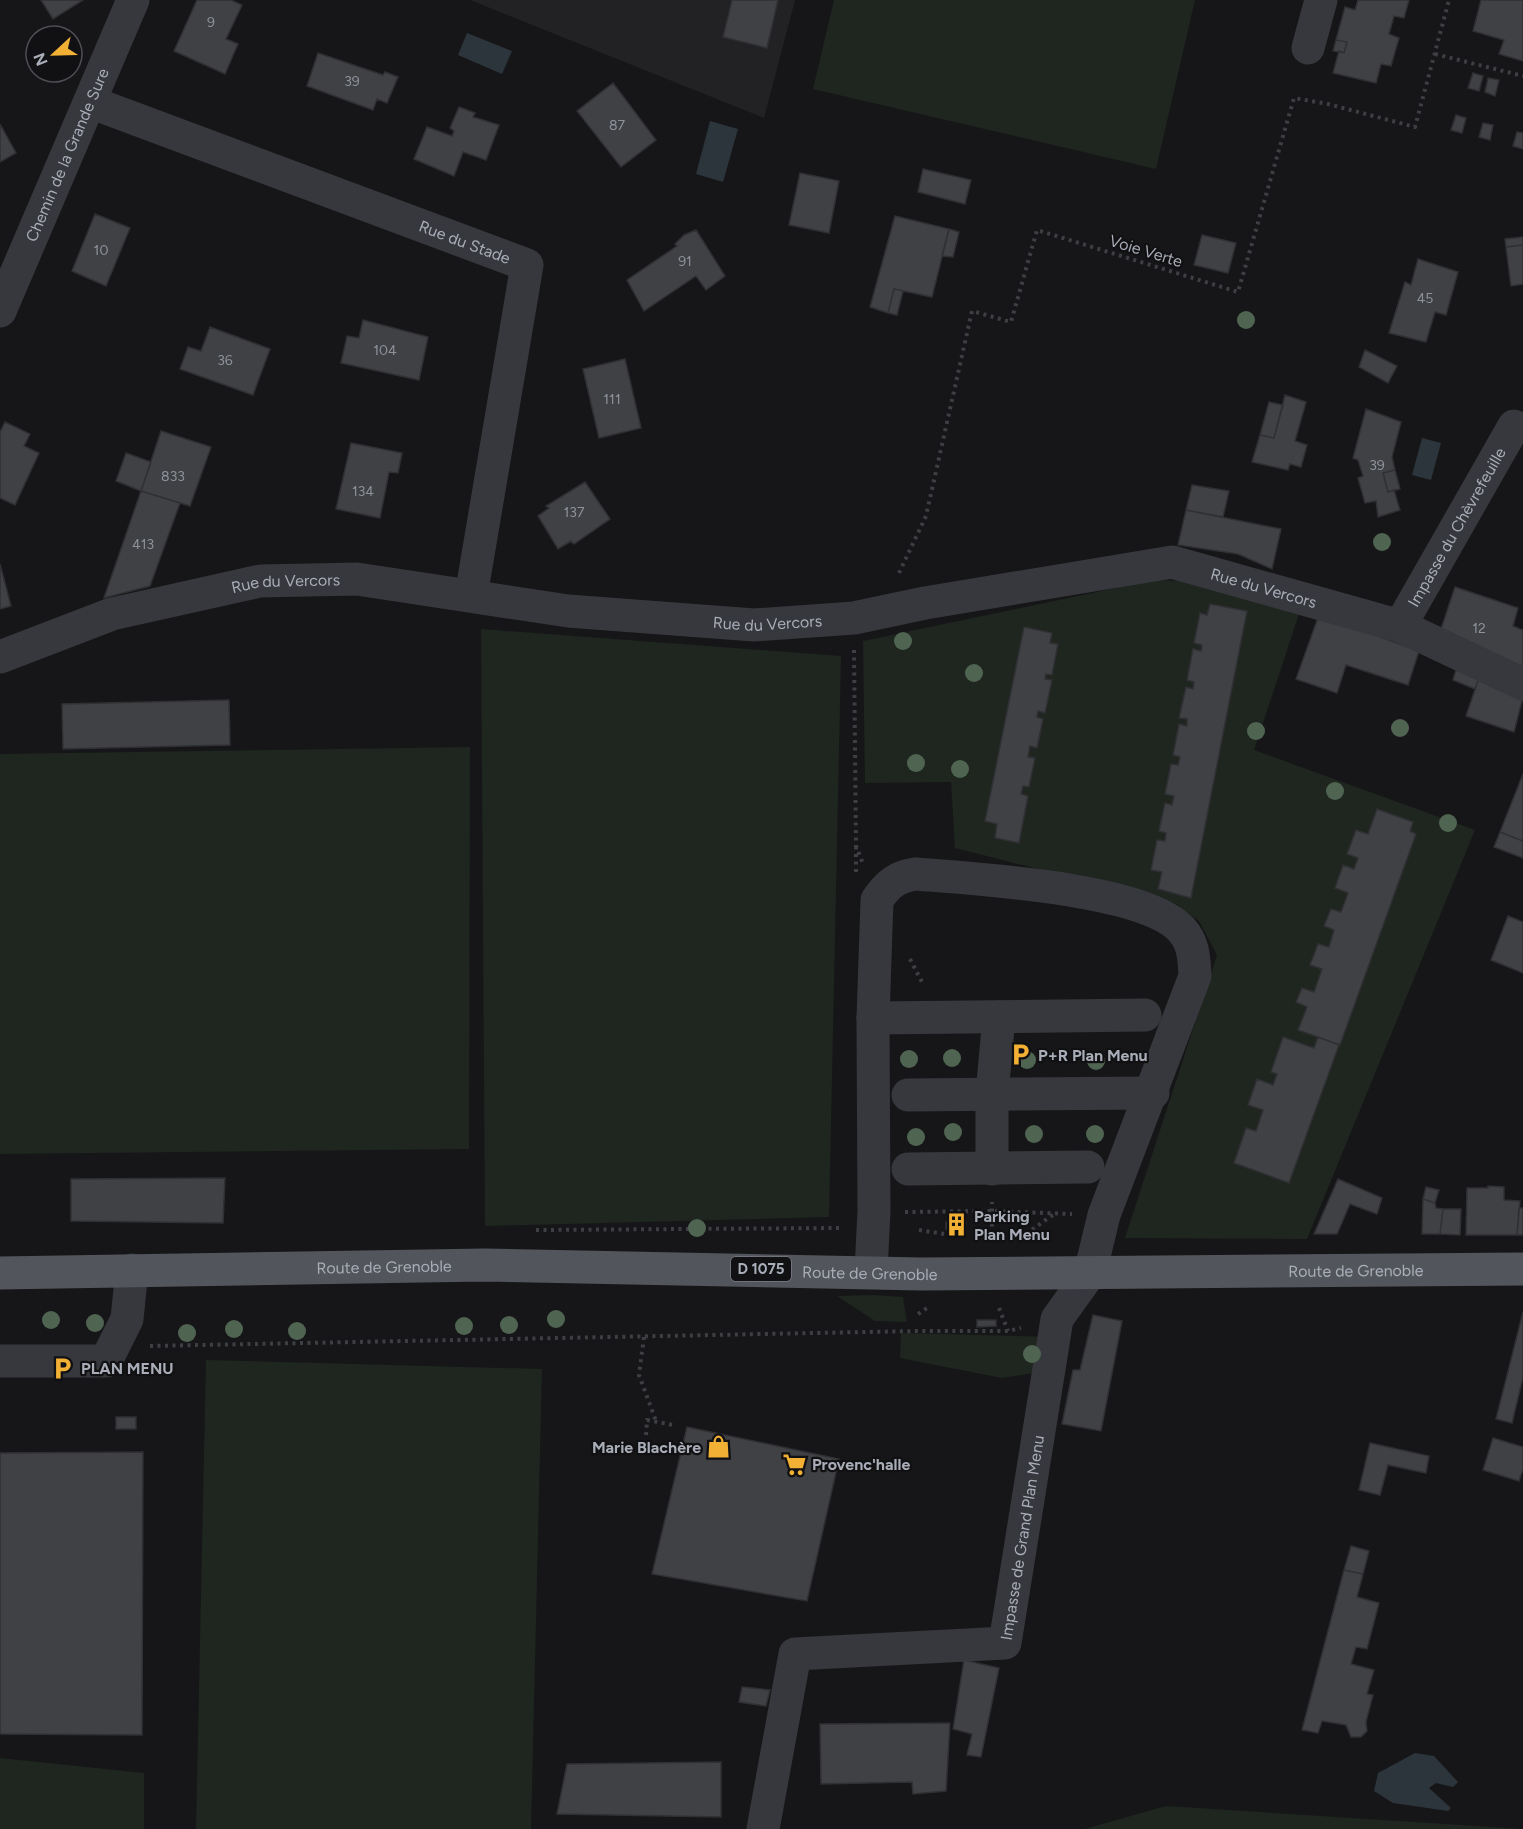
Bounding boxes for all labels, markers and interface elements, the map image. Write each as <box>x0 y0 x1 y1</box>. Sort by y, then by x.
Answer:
house number: 9 <box>207 14 215 31</box>
north arrow <box>24 24 84 84</box>
text: N <box>29 50 52 69</box>
street label: Chemin de la Grande Sure <box>21 65 112 244</box>
house number: 39 <box>344 73 360 90</box>
house number: 87 <box>609 117 626 134</box>
street label: Rue du Stade <box>416 216 513 268</box>
street label: Voie Verte <box>1107 231 1185 271</box>
house number: 10 <box>94 242 108 259</box>
house number: 91 <box>678 253 692 270</box>
house number: 45 <box>1417 290 1433 307</box>
house number: 104 <box>373 342 397 359</box>
house number: 36 <box>217 352 233 369</box>
house number: 111 <box>603 391 621 408</box>
street label: Impasse du Chèvrefeuille <box>1404 444 1509 610</box>
house number: 39 <box>1369 457 1385 474</box>
house number: 833 <box>161 468 185 485</box>
house number: 134 <box>352 483 374 500</box>
house number: 137 <box>564 504 585 521</box>
house number: 413 <box>132 536 154 553</box>
street label: Rue du Vercors <box>1208 564 1319 612</box>
street label: Rue du Vercors <box>229 570 340 597</box>
street label: Rue du Vercors <box>712 611 823 634</box>
house number: 12 <box>1472 620 1486 637</box>
parking icon: P+R Plan Menu <box>1007 1042 1033 1068</box>
place label: P+R Plan Menu <box>1038 1046 1148 1065</box>
place label: Parking Plan Menu <box>974 1207 1050 1244</box>
building icon: Parking Plan Menu <box>943 1212 969 1238</box>
street label: Route de Grenoble <box>316 1256 452 1277</box>
road number: D 1075 <box>731 1257 791 1281</box>
street label: Route de Grenoble <box>1288 1260 1424 1280</box>
street label: Route de Grenoble <box>802 1262 938 1284</box>
parking icon: PLAN MENU <box>50 1355 76 1381</box>
place label: PLAN MENU <box>81 1359 174 1378</box>
shop icon: Marie Blachère <box>706 1434 732 1460</box>
street label: Impasse de Grand Plan Menu <box>996 1434 1048 1641</box>
place label: Marie Blachère <box>592 1438 701 1457</box>
supermarket icon: Provenc'halle <box>781 1451 807 1477</box>
place label: Provenc'halle <box>812 1455 910 1474</box>

